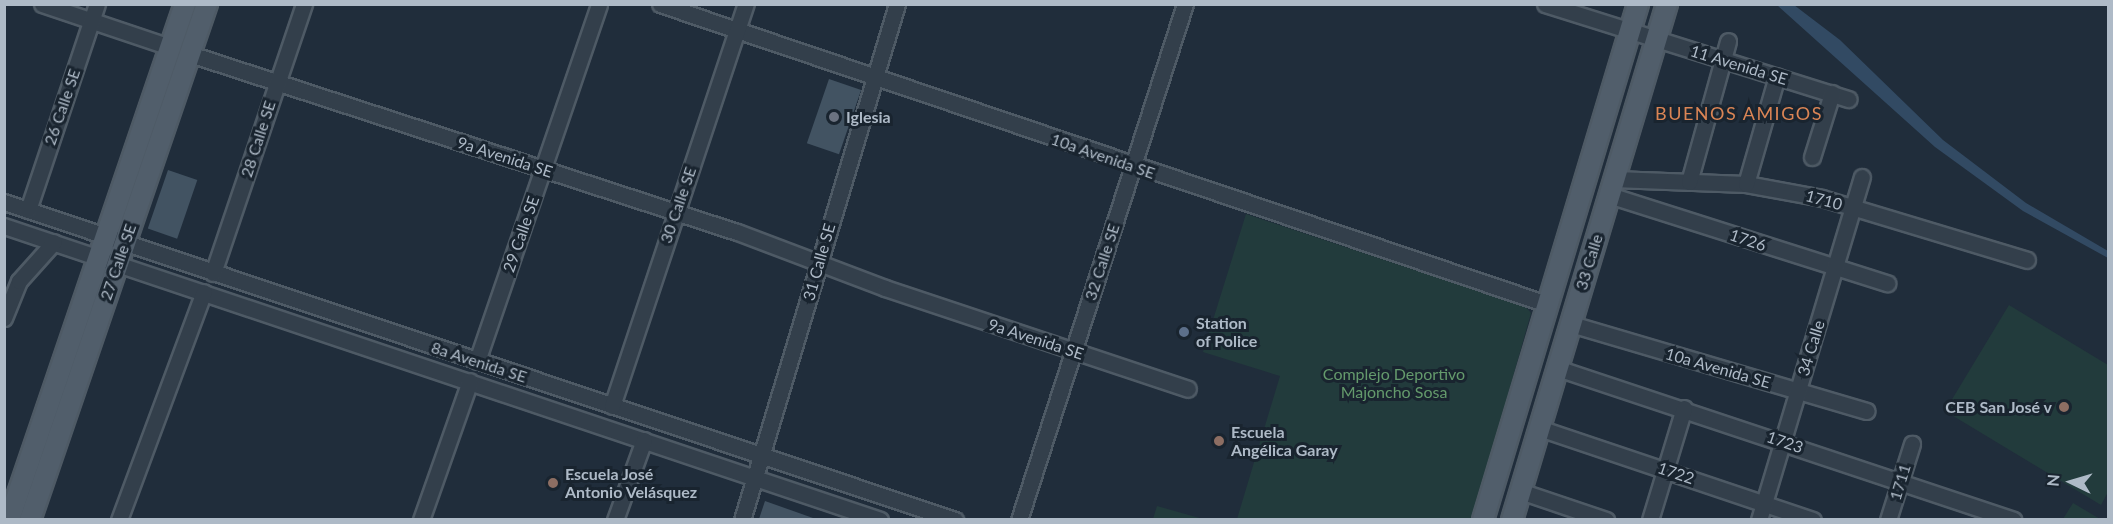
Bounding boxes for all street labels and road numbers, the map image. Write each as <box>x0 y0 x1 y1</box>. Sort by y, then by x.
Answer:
street label: 11 Avenida SE <box>1688 41 1790 89</box>
street label: 26 Calle SE <box>40 66 84 148</box>
street label: 28 Calle SE <box>237 98 279 180</box>
street label: 10a Avenida SE <box>1048 129 1158 183</box>
street label: 9a Avenida SE <box>455 132 555 182</box>
street label: 30 Calle SE <box>656 164 700 246</box>
street label: 1710 <box>1804 186 1844 214</box>
street label: 29 Calle SE <box>499 193 543 275</box>
street label: 27 Calle SE <box>96 221 140 303</box>
street label: 31 Calle SE <box>799 221 839 303</box>
street label: 32 Calle SE <box>1081 221 1123 303</box>
street label: 1726 <box>1727 225 1769 255</box>
street label: 33 Calle <box>1571 232 1607 292</box>
street label: 9a Avenida SE <box>986 314 1086 364</box>
street label: 34 Calle <box>1793 318 1829 378</box>
street label: 8a Avenida SE <box>429 337 529 387</box>
street label: 10a Avenida SE <box>1663 344 1773 392</box>
street label: 1723 <box>1764 427 1806 457</box>
street label: 1722 <box>1655 458 1697 488</box>
street label: 1711 <box>1885 461 1915 503</box>

